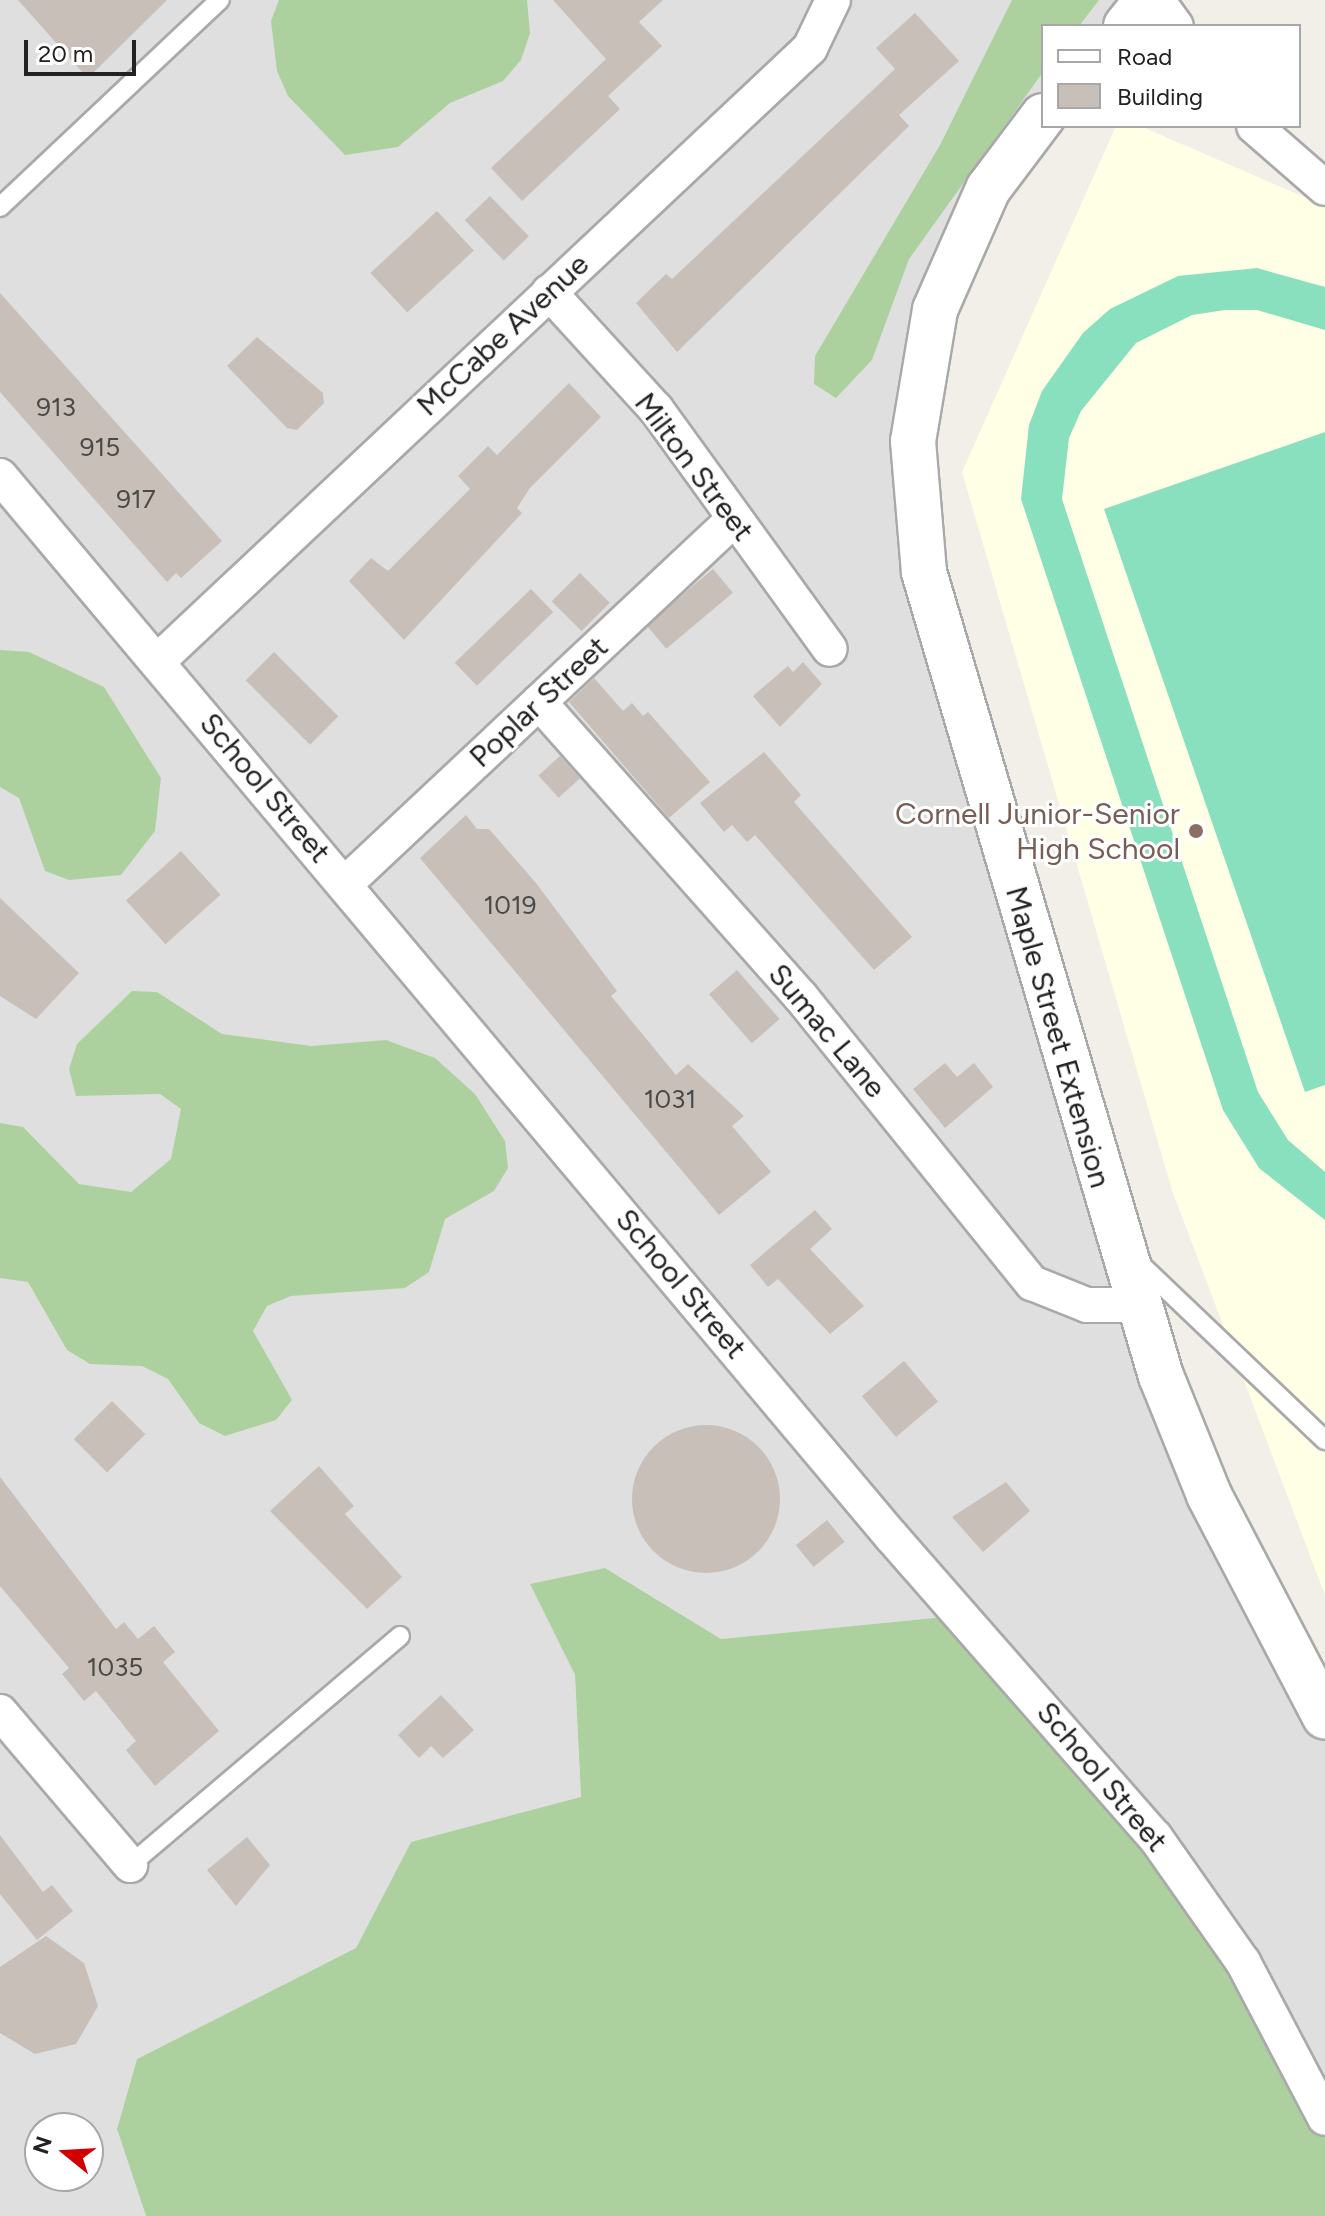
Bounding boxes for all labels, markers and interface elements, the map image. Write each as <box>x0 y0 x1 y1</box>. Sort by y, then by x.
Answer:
scale bar <box>28 24 140 74</box>
legend <box>1041 24 1301 128</box>
text: 20 m <box>38 39 93 68</box>
text: Road <box>1117 42 1172 71</box>
text: Building <box>1117 82 1203 111</box>
street label: McCabe Avenue <box>410 246 596 424</box>
street label: Milton Street <box>627 386 761 548</box>
house number: 913 <box>36 392 76 424</box>
house number: 915 <box>80 432 120 464</box>
house number: 917 <box>116 484 156 516</box>
street label: Poplar Street <box>462 629 616 775</box>
street label: School Street <box>192 706 338 870</box>
place label: Cornell Junior-Senior High School <box>895 796 1180 866</box>
marker: Cornell Junior-Senior High School <box>1187 822 1205 840</box>
street label: Maple Street Extension <box>998 882 1118 1192</box>
house number: 1019 <box>484 890 536 922</box>
street label: Sumac Lane <box>761 957 893 1105</box>
house number: 1031 <box>644 1084 696 1116</box>
street label: School Street <box>608 1202 754 1366</box>
house number: 1035 <box>87 1652 143 1684</box>
street label: School Street <box>1029 1695 1175 1859</box>
north arrow <box>24 2112 104 2192</box>
text: N <box>27 2133 58 2157</box>

